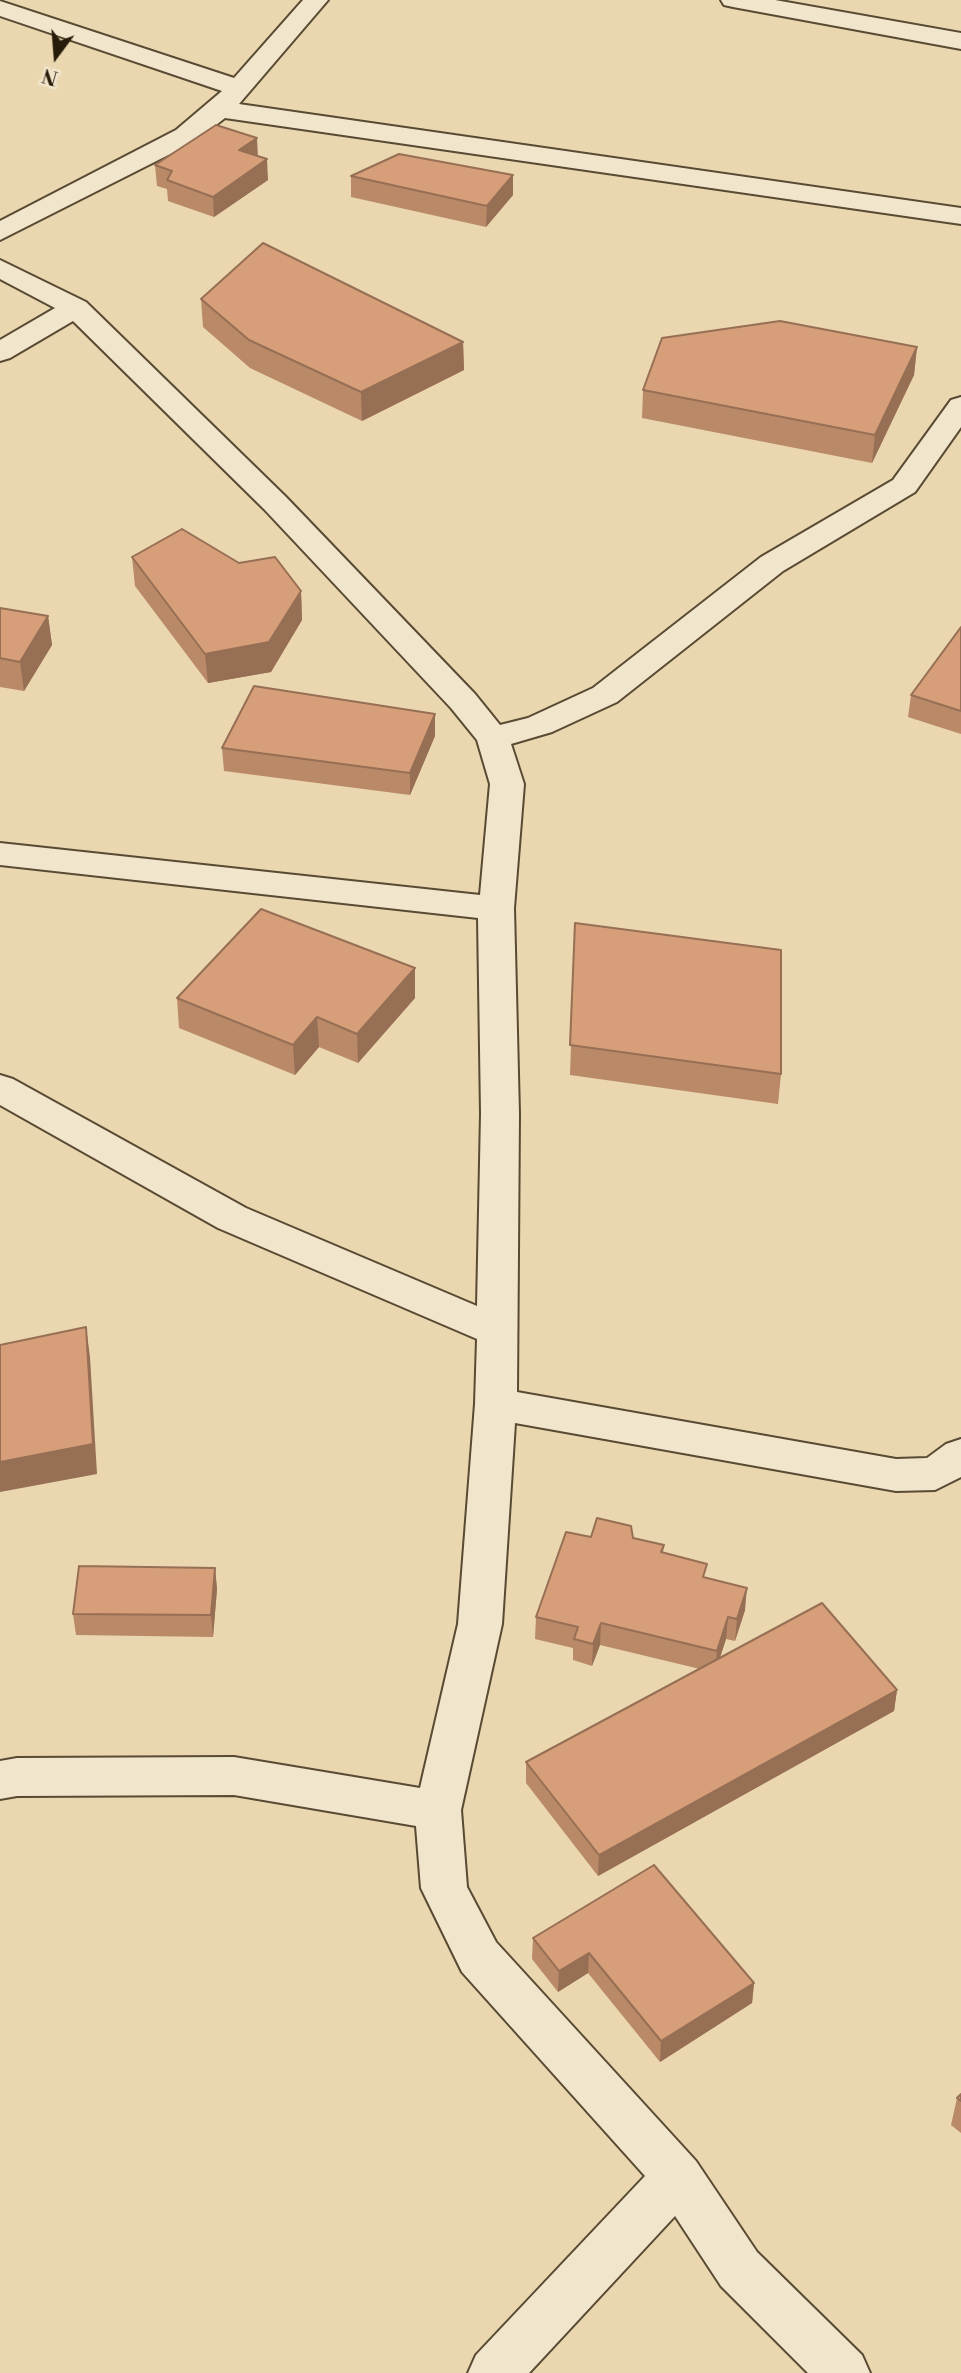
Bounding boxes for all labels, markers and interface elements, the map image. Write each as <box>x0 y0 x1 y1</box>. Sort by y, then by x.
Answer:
north arrow <box>21 21 91 91</box>
text: N <box>40 63 61 90</box>

